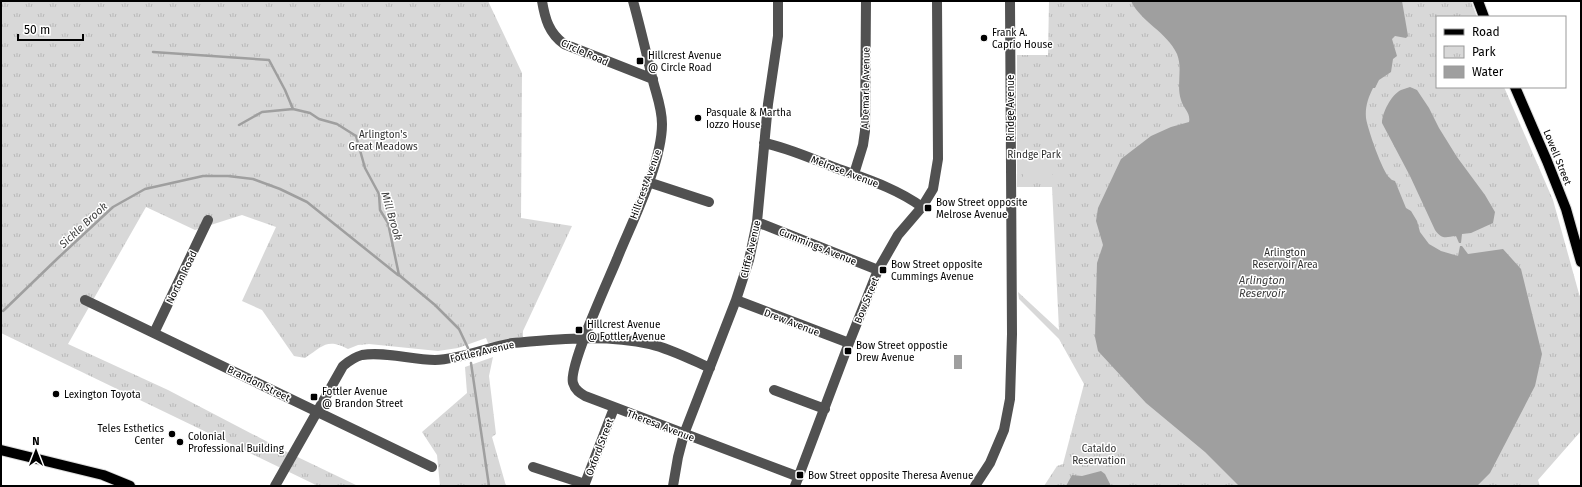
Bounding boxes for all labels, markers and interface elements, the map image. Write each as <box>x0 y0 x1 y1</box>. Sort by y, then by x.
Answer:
scale bar <box>18 16 83 42</box>
legend <box>1436 16 1566 88</box>
text: 50 m <box>24 23 50 37</box>
text: Road <box>1472 25 1500 39</box>
place label: Frank A. Caprio House <box>992 27 1053 51</box>
marker: Frank A. Caprio House <box>979 33 989 43</box>
street label: Circle Road <box>559 37 610 69</box>
text: Park <box>1472 45 1496 59</box>
street label: Albemarle Avenue <box>859 47 873 129</box>
place label: Hillcrest Avenue @ Circle Road <box>648 50 721 74</box>
marker: Hillcrest Avenue @ Circle Road <box>635 56 645 66</box>
text: Water <box>1472 65 1504 79</box>
street label: Rindge Avenue <box>1005 74 1017 142</box>
place label: Pasquale & Martha Iozzo House <box>706 107 791 131</box>
marker: Pasquale & Martha Iozzo House <box>693 113 703 123</box>
street label: Lowell Street <box>1540 128 1574 187</box>
park label: Arlington's Great Meadows <box>348 129 418 153</box>
street label: Hillcrest Avenue <box>628 148 664 221</box>
park label: Rindge Park <box>1007 149 1062 161</box>
street label: Melrose Avenue <box>809 154 880 190</box>
water label: Mill Brook <box>378 190 405 242</box>
place label: Bow Street opposite Melrose Avenue <box>936 197 1027 221</box>
water label: Sickle Brook <box>56 200 110 252</box>
marker: Bow Street opposite Melrose Avenue <box>923 203 933 213</box>
street label: Cliffe Avenue <box>738 219 763 279</box>
street label: Cummings Avenue <box>777 226 858 268</box>
park label: Arlington Reservoir Area <box>1252 247 1318 271</box>
street label: Norton Road <box>164 249 200 306</box>
place label: Bow Street opposite Cummings Avenue <box>891 259 982 283</box>
marker: Bow Street opposite Cummings Avenue <box>878 265 888 275</box>
water label: Arlington Reservoir <box>1238 274 1286 300</box>
street label: Bow Street <box>852 275 882 325</box>
street label: Drew Avenue <box>762 307 821 339</box>
place label: Hillcrest Avenue @ Fottler Avenue <box>587 319 665 343</box>
marker: Hillcrest Avenue @ Fottler Avenue <box>574 325 584 335</box>
street label: Fottler Avenue <box>449 339 516 365</box>
place label: Bow Street oppostie Drew Avenue <box>856 340 948 364</box>
marker: Bow Street oppostie Drew Avenue <box>843 346 853 356</box>
street label: Brandon Street <box>225 364 292 404</box>
place label: Fottler Avenue @ Brandon Street <box>322 386 404 410</box>
marker: Lexington Toyota <box>51 389 61 399</box>
place label: Lexington Toyota <box>64 389 141 401</box>
marker: Fottler Avenue @ Brandon Street <box>309 392 319 402</box>
street label: Theresa Avenue <box>625 408 696 444</box>
street label: Oxford Street <box>584 417 616 478</box>
place label: Teles Esthetics Center <box>98 423 164 447</box>
marker: Teles Esthetics Center <box>167 429 177 439</box>
north arrow <box>16 431 56 471</box>
place label: Colonial Professional Building <box>188 431 285 455</box>
text: N <box>32 435 40 448</box>
marker: Colonial Professional Building <box>175 437 185 447</box>
park label: Cataldo Reservation <box>1072 443 1126 467</box>
marker: Bow Street opposite Theresa Avenue <box>795 470 805 480</box>
place label: Bow Street opposite Theresa Avenue <box>808 470 973 482</box>

